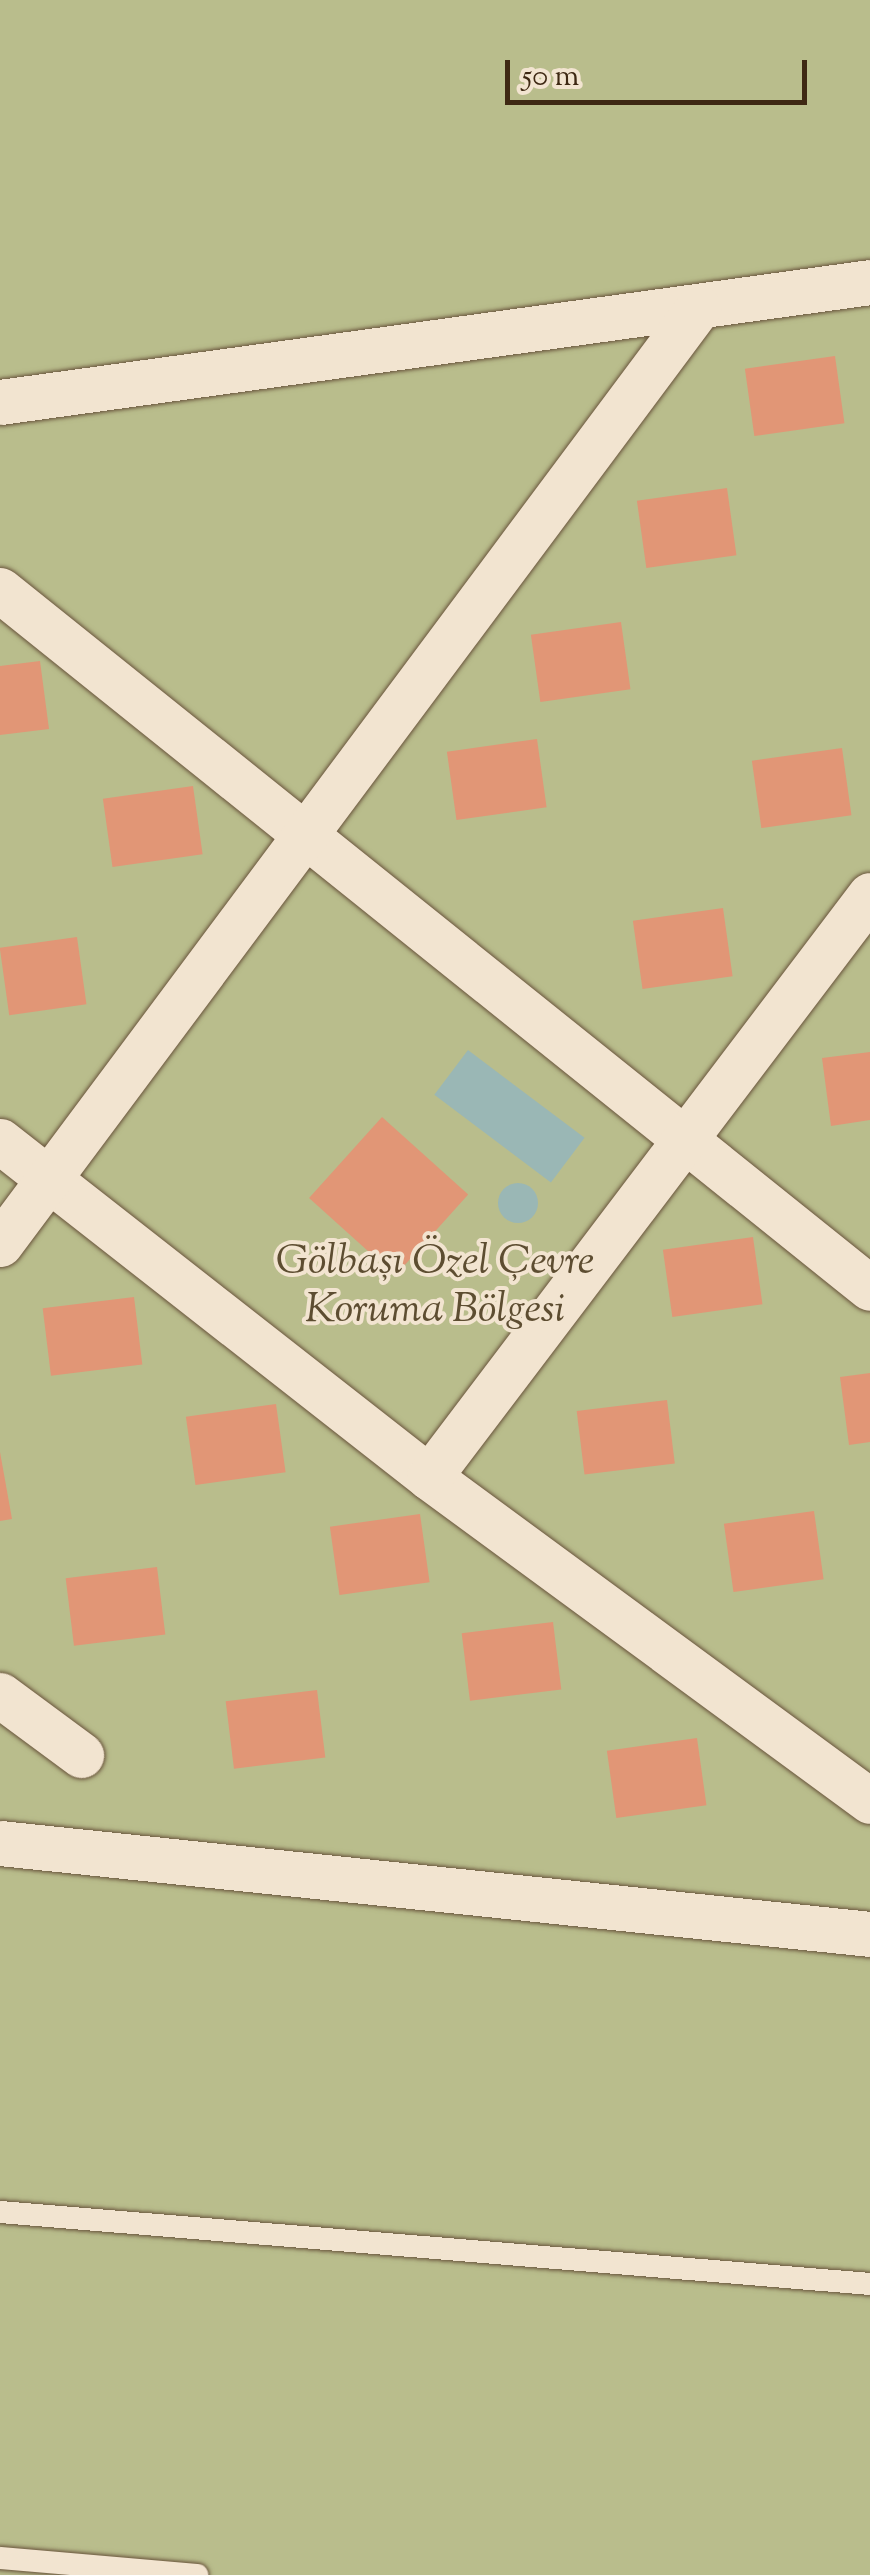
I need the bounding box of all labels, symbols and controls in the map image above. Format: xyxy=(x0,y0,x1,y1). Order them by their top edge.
scale bar xyxy=(510,40,812,102)
text: 50 m xyxy=(522,56,579,99)
park label: Gölbaşı Özel Çevre Koruma Bölgesi xyxy=(276,1238,594,1336)

